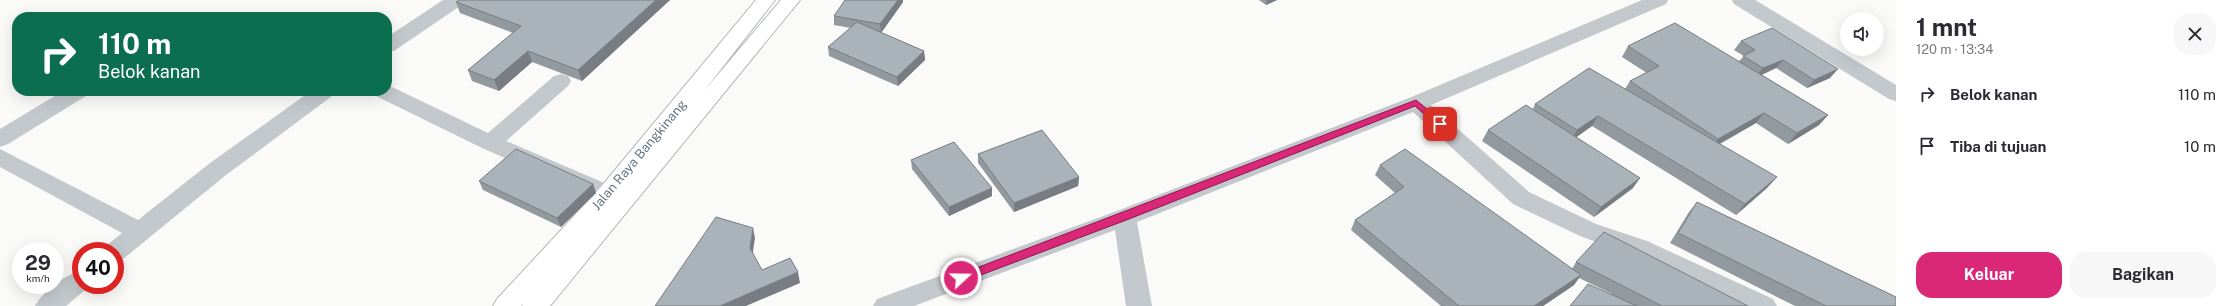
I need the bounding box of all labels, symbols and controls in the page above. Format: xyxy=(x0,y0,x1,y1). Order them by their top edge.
map controls xyxy=(1840,12,1884,56)
button: sound xyxy=(1840,12,1884,56)
text: 1 mnt xyxy=(1916,13,1977,41)
button: close xyxy=(2174,13,2216,55)
text: 110 m xyxy=(98,27,171,60)
icon: right xyxy=(32,28,84,80)
text: 120 m · 13:34 xyxy=(1916,42,1993,57)
text: Belok kanan xyxy=(98,61,201,82)
icon: right xyxy=(1916,83,1938,105)
text: Belok kanan xyxy=(1950,86,2037,103)
text: 110 m xyxy=(2178,86,2216,103)
street label: Jalan Raya Bangkinang xyxy=(589,97,689,213)
pin xyxy=(1423,107,1457,141)
icon: arrive xyxy=(1429,113,1451,135)
icon: arrive xyxy=(1916,135,1938,157)
text: Tiba di tujuan xyxy=(1950,138,2046,155)
text: 10 m xyxy=(2184,138,2216,155)
speed limit sign: 40 xyxy=(72,242,124,294)
text: 29 xyxy=(25,251,51,275)
button: Keluar xyxy=(1916,252,2062,298)
button: Bagikan xyxy=(2070,252,2216,298)
position arrow xyxy=(940,257,982,299)
text: km/h xyxy=(26,272,50,284)

